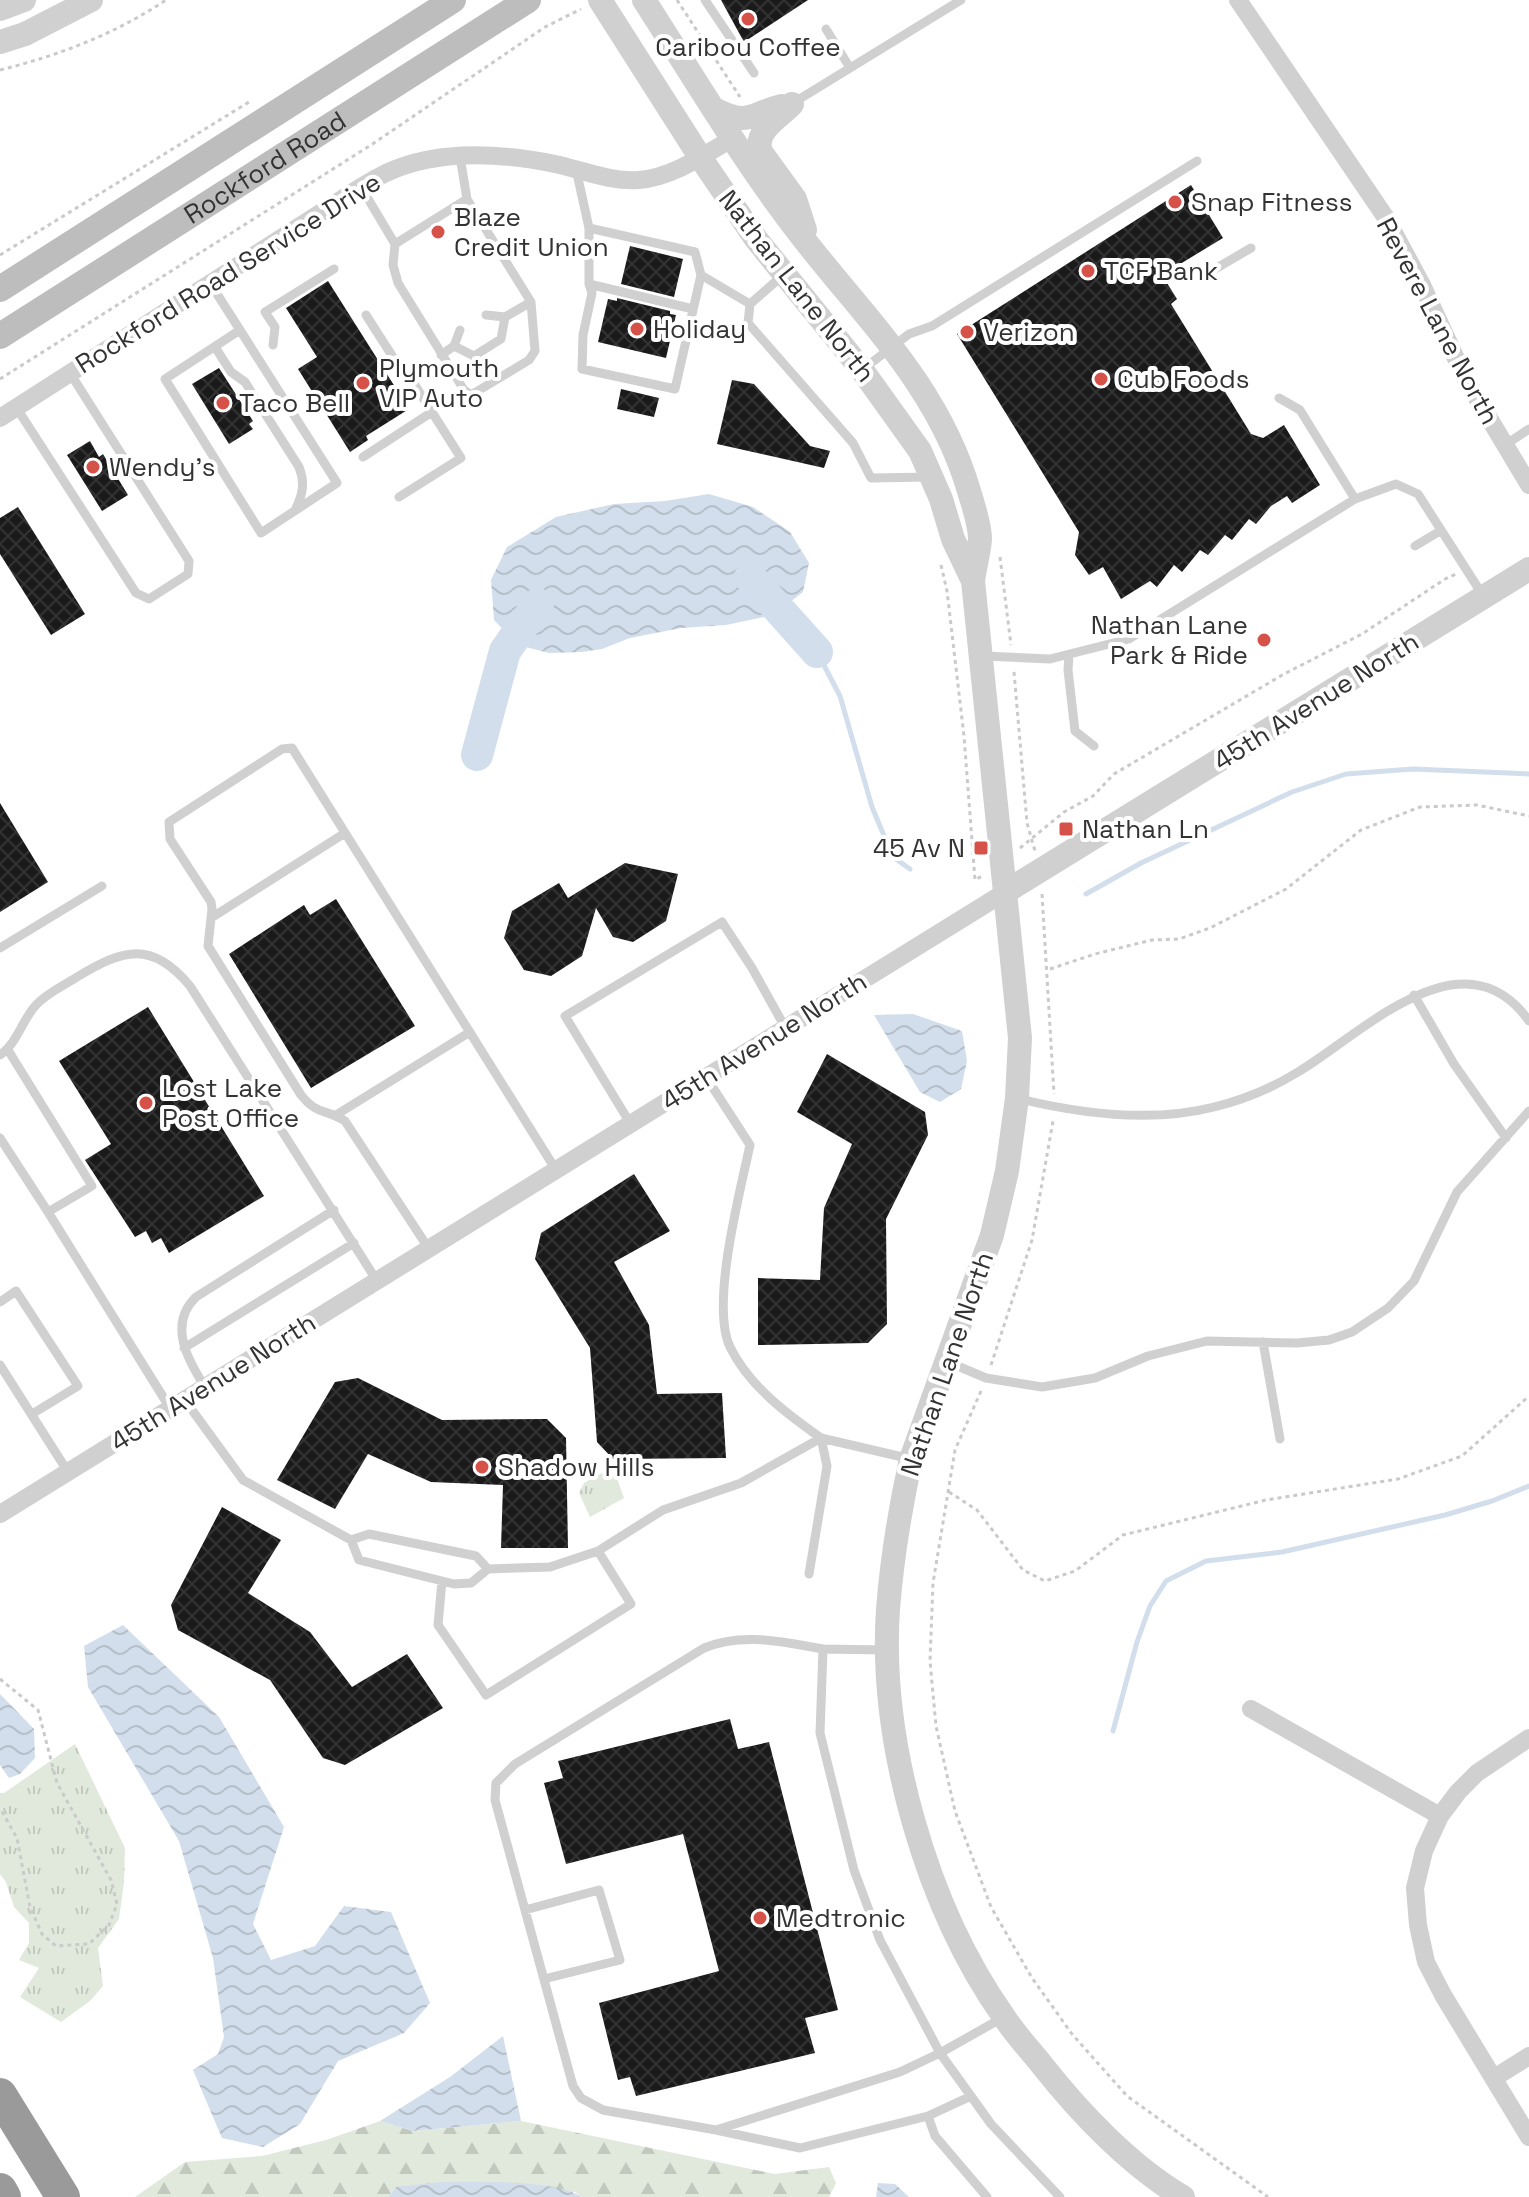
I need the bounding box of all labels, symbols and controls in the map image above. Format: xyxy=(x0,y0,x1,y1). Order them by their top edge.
marker: Caribou Coffee xyxy=(739,10,757,28)
place label: Caribou Coffee xyxy=(655,30,841,64)
street label: Rockford Road xyxy=(177,103,352,232)
street label: Rockford Road Service Drive xyxy=(69,165,387,381)
street label: Nathan Lane North xyxy=(711,183,883,389)
place label: Snap Fitness xyxy=(1191,185,1352,219)
marker: Snap Fitness xyxy=(1166,193,1184,211)
place label: Blaze Credit Union xyxy=(454,200,609,264)
street label: Revere Lane North xyxy=(1369,212,1507,430)
marker: Blaze Credit Union xyxy=(429,223,447,241)
place label: TCF Bank xyxy=(1104,254,1218,288)
marker: TCF Bank xyxy=(1079,262,1097,280)
place label: Holiday xyxy=(653,312,746,346)
place label: Verizon xyxy=(983,315,1075,349)
marker: Holiday xyxy=(628,320,646,338)
marker: Verizon xyxy=(958,323,976,341)
place label: Plymouth VIP Auto xyxy=(379,351,499,415)
place label: Cub Foods xyxy=(1117,362,1250,396)
marker: Cub Foods xyxy=(1092,370,1110,388)
marker: Plymouth VIP Auto xyxy=(354,374,372,392)
place label: Taco Bell xyxy=(239,386,350,420)
marker: Taco Bell xyxy=(214,394,232,412)
place label: Wendy's xyxy=(109,450,216,484)
marker: Wendy's xyxy=(84,458,102,476)
place label: Nathan Lane Park & Ride xyxy=(1091,608,1248,672)
street label: 45th Avenue North xyxy=(1207,624,1425,778)
marker: Nathan Lane Park & Ride xyxy=(1255,631,1273,649)
place label: Nathan Ln xyxy=(1082,812,1209,846)
marker: Nathan Ln xyxy=(1057,820,1075,838)
place label: 45 Av N xyxy=(873,831,965,865)
marker: 45 Av N xyxy=(972,839,990,857)
street label: 45th Avenue North xyxy=(655,964,873,1118)
place label: Lost Lake Post Office xyxy=(162,1071,299,1135)
marker: Lost Lake Post Office xyxy=(137,1094,155,1112)
street label: Nathan Lane North xyxy=(893,1247,1001,1481)
street label: 45th Avenue North xyxy=(104,1305,322,1459)
place label: Shadow Hills xyxy=(498,1450,654,1484)
marker: Shadow Hills xyxy=(473,1458,491,1476)
place label: Medtronic xyxy=(776,1901,906,1935)
marker: Medtronic xyxy=(751,1909,769,1927)

